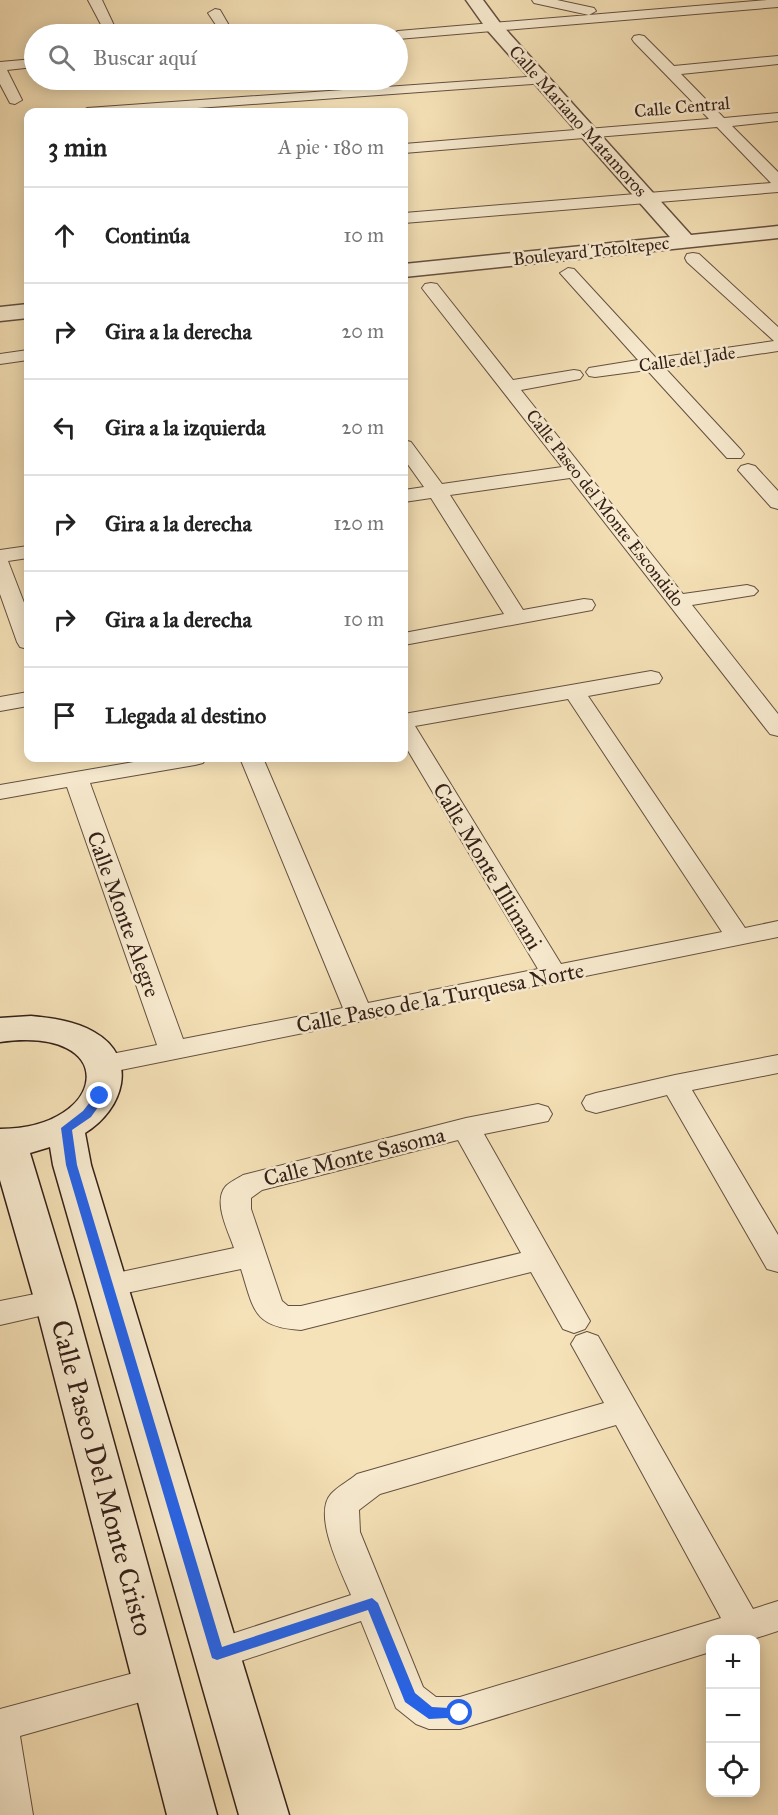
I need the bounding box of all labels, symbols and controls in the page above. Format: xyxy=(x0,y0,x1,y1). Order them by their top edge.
search box xyxy=(24,24,408,90)
icon: search xyxy=(45,41,78,74)
street label: Calle Mariano Matamoros xyxy=(504,41,652,201)
text: Buscar aquí xyxy=(93,44,196,71)
street label: Calle Central xyxy=(633,92,731,122)
text: 3 min xyxy=(48,131,107,163)
text: A pie · 180 m xyxy=(278,135,384,159)
icon: ahead xyxy=(48,219,81,252)
text: Continúa xyxy=(105,222,190,249)
text: 10 m xyxy=(343,223,384,247)
street label: Boulevard Totoltepec xyxy=(512,232,671,270)
icon: right xyxy=(48,315,81,348)
text: Gira a la derecha xyxy=(105,318,252,345)
text: 20 m xyxy=(341,319,384,343)
street label: Calle del Jade xyxy=(637,341,737,378)
street label: Calle Paseo del Monte Escondido xyxy=(521,405,689,611)
icon: left xyxy=(48,411,81,444)
text: Gira a la izquierda xyxy=(105,414,266,441)
text: 20 m xyxy=(341,415,384,439)
icon: right xyxy=(48,507,81,540)
text: Gira a la derecha xyxy=(105,510,252,537)
text: 120 m xyxy=(333,511,384,535)
icon: right xyxy=(48,603,81,636)
text: Gira a la derecha xyxy=(105,606,252,633)
text: 10 m xyxy=(343,607,384,631)
icon: arrive xyxy=(48,699,81,732)
text: Llegada al destino xyxy=(105,702,266,729)
street label: Calle Monte Illimani xyxy=(427,778,548,955)
street label: Calle Monte Alegre xyxy=(81,828,166,1001)
street label: Calle Paseo de la Turquesa Norte xyxy=(294,956,586,1039)
route end xyxy=(86,1082,112,1108)
street label: Calle Monte Sasoma xyxy=(261,1121,448,1192)
street label: Calle Paseo Del Monte Cristo xyxy=(44,1316,161,1639)
map controls xyxy=(706,1635,760,1797)
button: + xyxy=(706,1635,760,1689)
button: − xyxy=(706,1689,760,1743)
route start xyxy=(446,1699,472,1725)
button: locate xyxy=(706,1743,760,1797)

